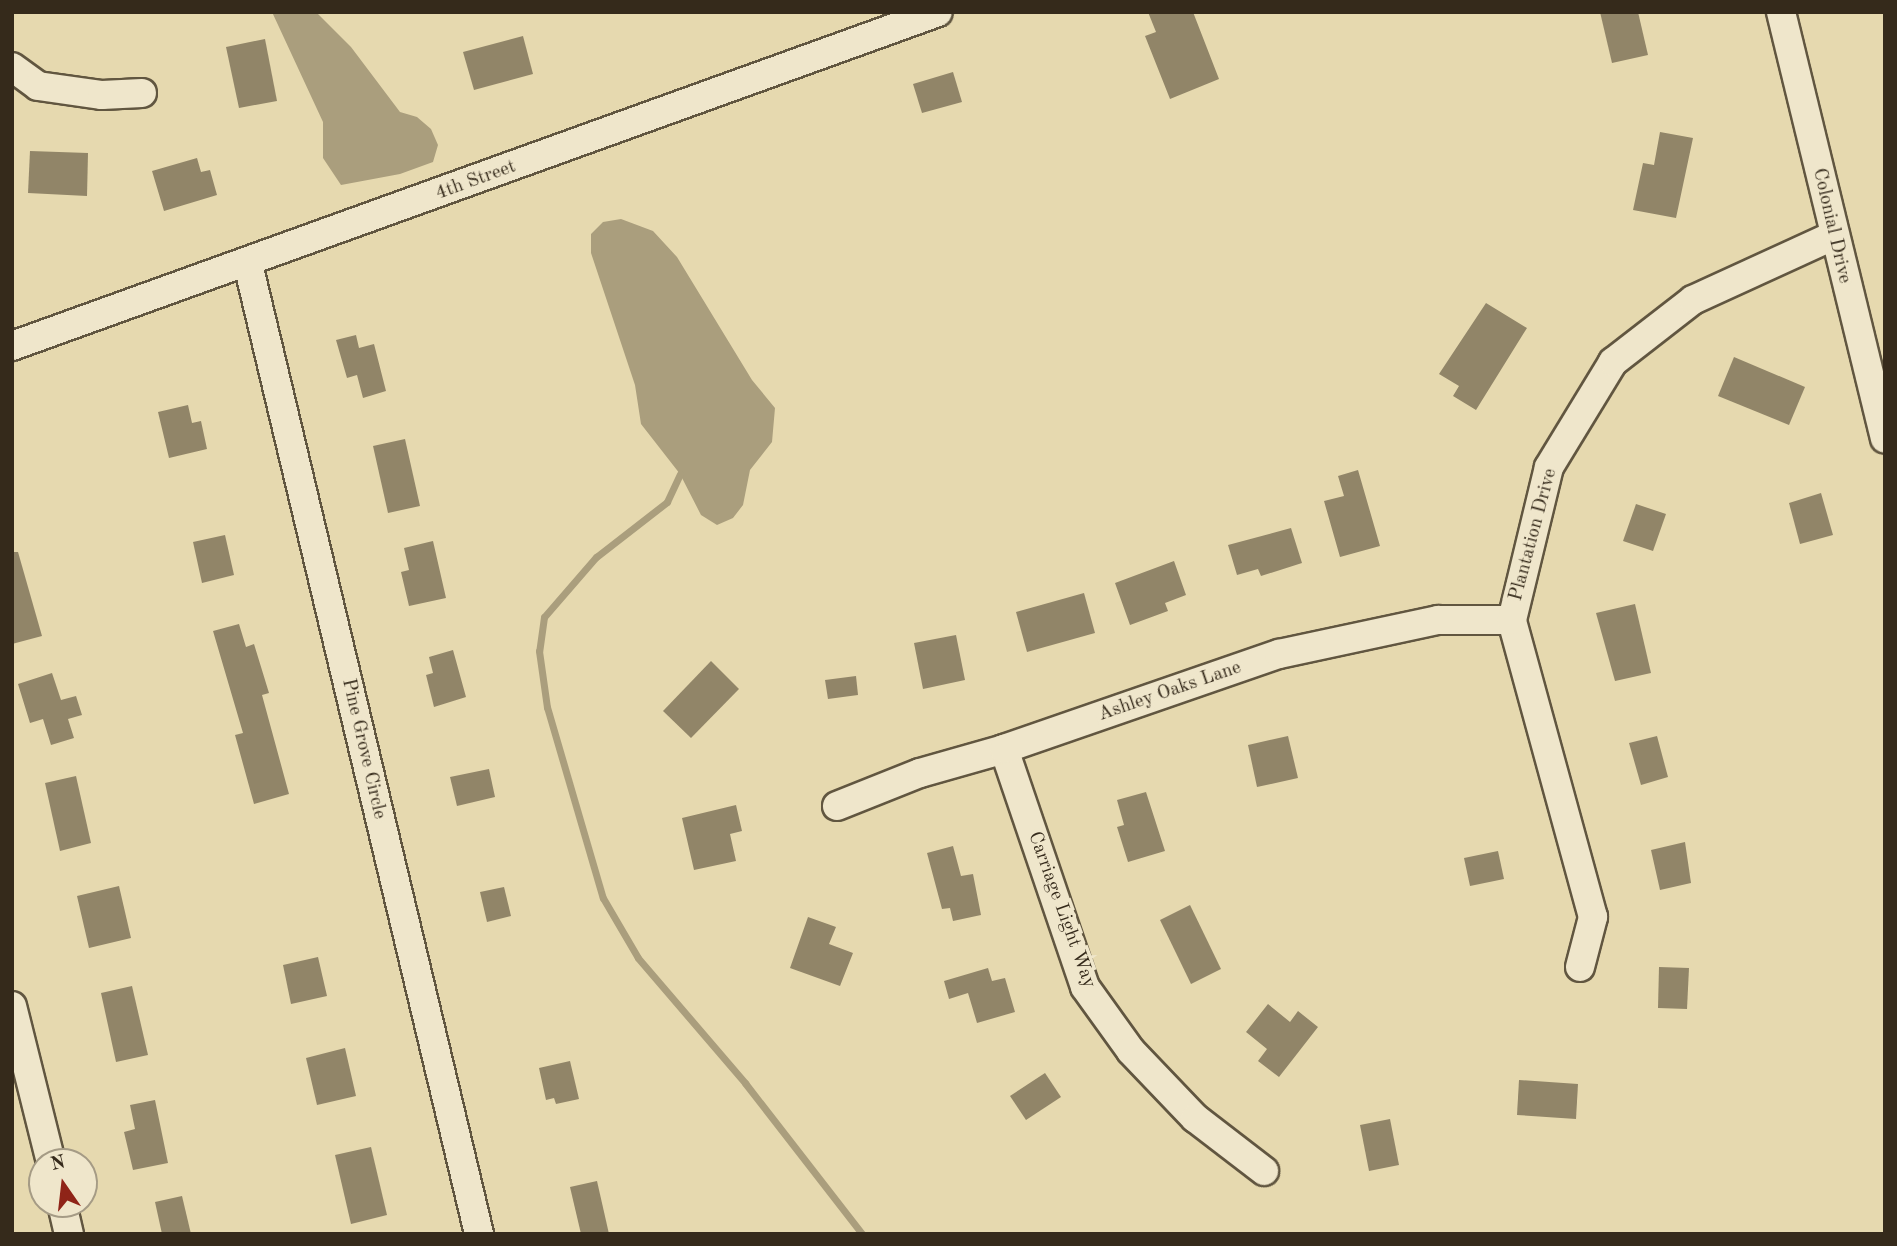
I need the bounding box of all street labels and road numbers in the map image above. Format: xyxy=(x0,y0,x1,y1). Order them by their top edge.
street label: 4th Street xyxy=(433,156,519,206)
street label: Colonial Drive xyxy=(1807,166,1855,286)
street label: Plantation Drive xyxy=(1505,466,1563,604)
street label: Ashley Oaks Lane xyxy=(1096,657,1244,727)
street label: Pine Grove Circle xyxy=(336,677,390,821)
street label: Carriage Light Way xyxy=(1022,829,1100,991)

